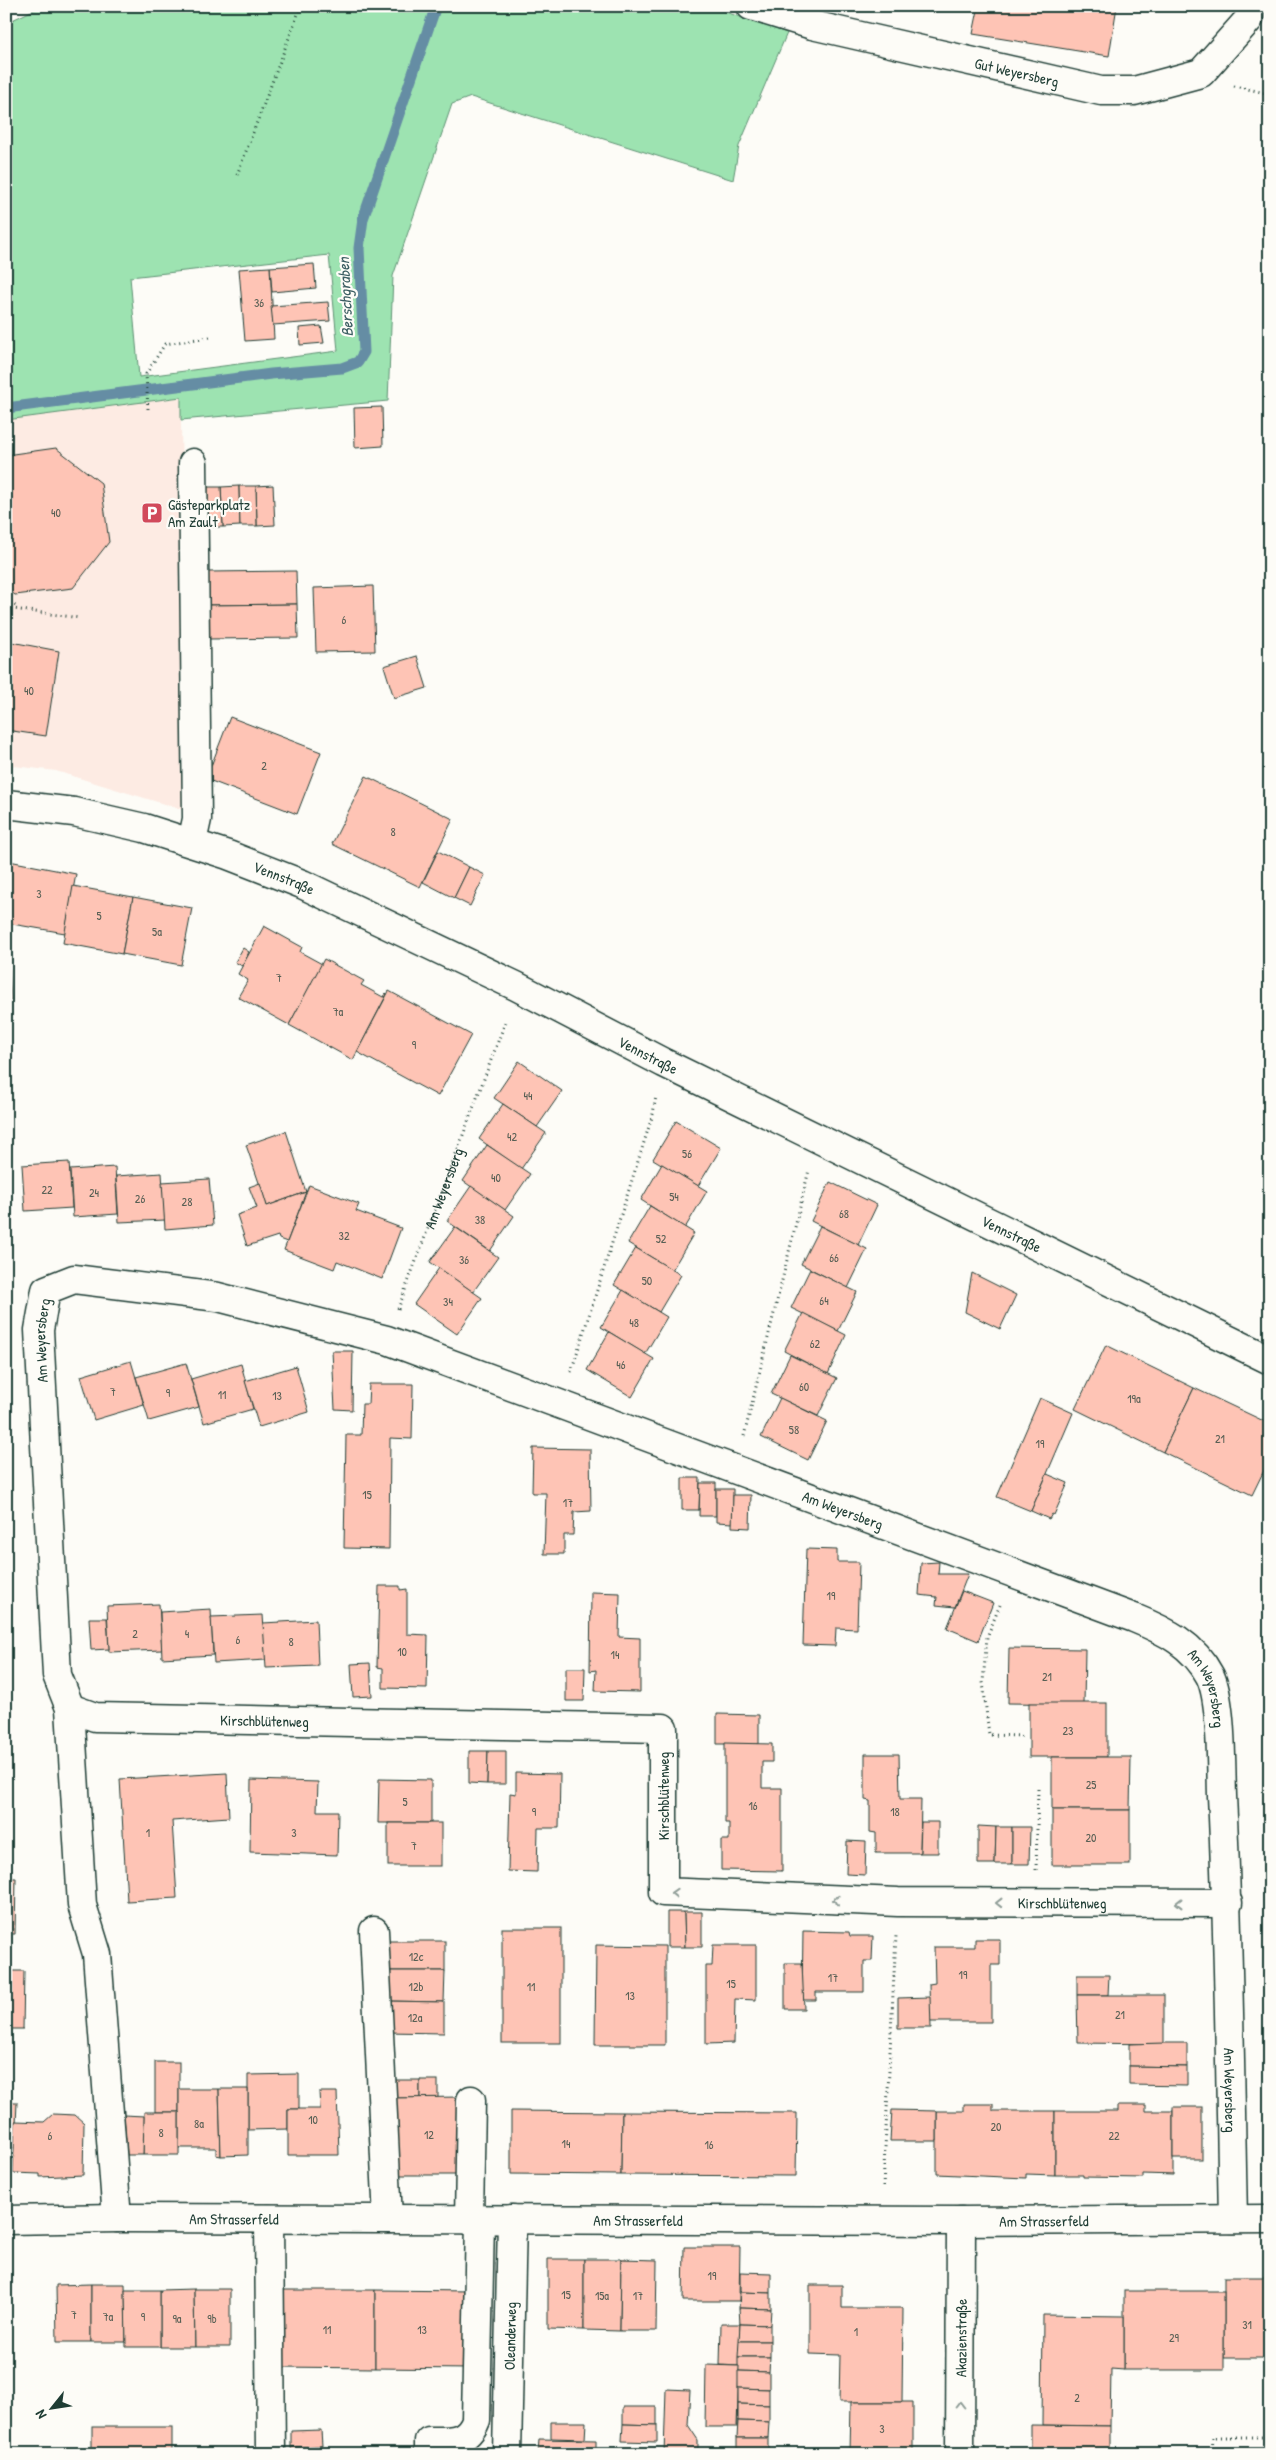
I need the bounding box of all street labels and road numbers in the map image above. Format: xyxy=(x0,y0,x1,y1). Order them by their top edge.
street label: Gut Weyersberg xyxy=(973,52,1061,92)
street label: Vennstraße xyxy=(250,856,319,899)
street label: Vennstraße xyxy=(615,1031,682,1079)
street label: Am Weyersberg xyxy=(418,1144,468,1232)
street label: Vennstraße xyxy=(978,1210,1045,1257)
street label: Am Weyersberg xyxy=(28,1296,55,1383)
street label: Am Weyersberg xyxy=(800,1485,887,1534)
street label: Am Weyersberg xyxy=(1183,1643,1230,1729)
street label: Kirschblütenweg xyxy=(220,1709,309,1732)
street label: Kirschblütenweg xyxy=(653,1751,674,1840)
street label: Kirschblütenweg xyxy=(1018,1892,1107,1913)
street label: Am Weyersberg xyxy=(1219,2048,1242,2133)
street label: Am Strasserfeld xyxy=(189,2208,279,2229)
street label: Am Strasserfeld xyxy=(593,2209,683,2231)
street label: Am Strasserfeld xyxy=(999,2210,1089,2231)
street label: Akazienstraße xyxy=(950,2299,971,2377)
street label: Oleanderweg xyxy=(498,2301,521,2370)

